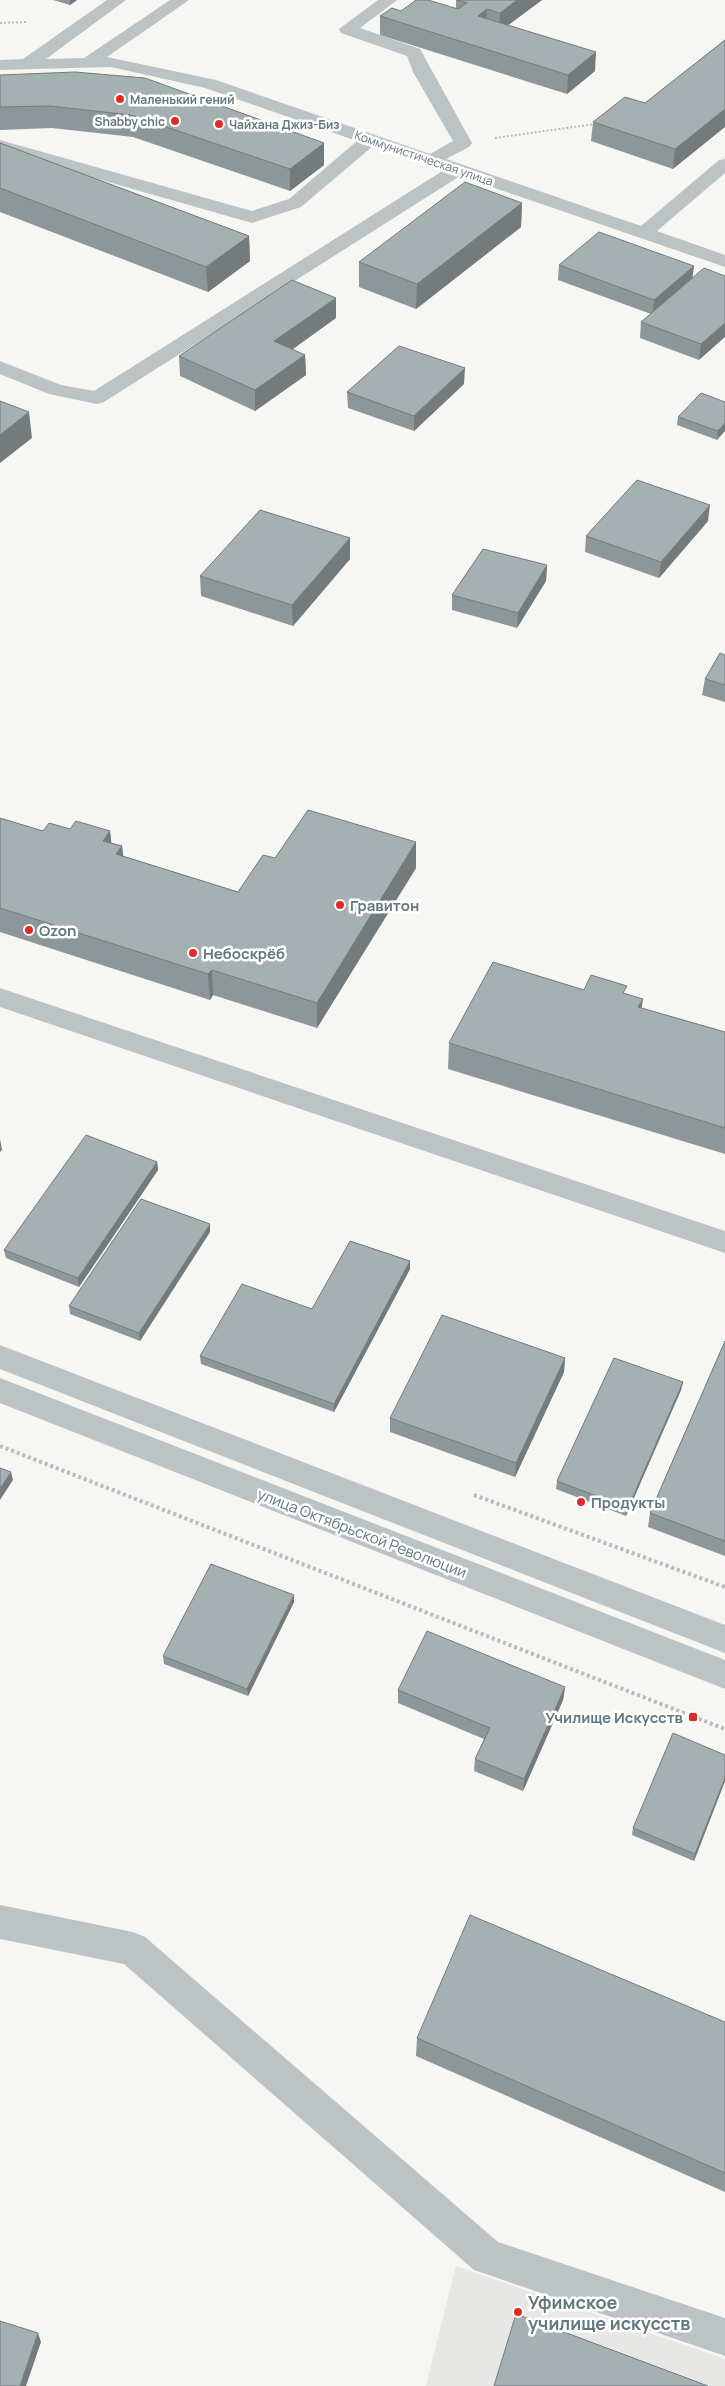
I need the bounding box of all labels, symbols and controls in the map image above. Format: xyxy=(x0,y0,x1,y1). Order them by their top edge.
place label: Маленький гений xyxy=(130,91,234,108)
marker: Маленький гений xyxy=(114,93,126,105)
place label: Shabby chic xyxy=(95,113,165,130)
marker: Shabby chic xyxy=(169,115,181,127)
place label: Чайхана Джиз-Биз xyxy=(229,116,339,133)
marker: Чайхана Джиз-Биз xyxy=(213,118,225,130)
street label: Коммунистическая улица xyxy=(352,126,496,190)
place label: Гравитон xyxy=(350,895,419,916)
marker: Гравитон xyxy=(334,899,346,911)
place label: Ozon xyxy=(39,920,76,941)
marker: Ozon xyxy=(23,924,35,936)
place label: Небоскрёб xyxy=(203,943,285,964)
marker: Небоскрёб xyxy=(187,947,199,959)
street label: улица Октябрьской Революции xyxy=(254,1483,470,1583)
place label: Продукты xyxy=(591,1492,665,1513)
marker: Продукты xyxy=(575,1496,587,1508)
place label: Училище Искусств xyxy=(545,1707,683,1728)
marker: Училище Искусств xyxy=(687,1711,699,1723)
place label: Уфимское училище искусств xyxy=(528,2290,690,2335)
marker: Уфимское училище искусств xyxy=(512,2306,524,2318)

